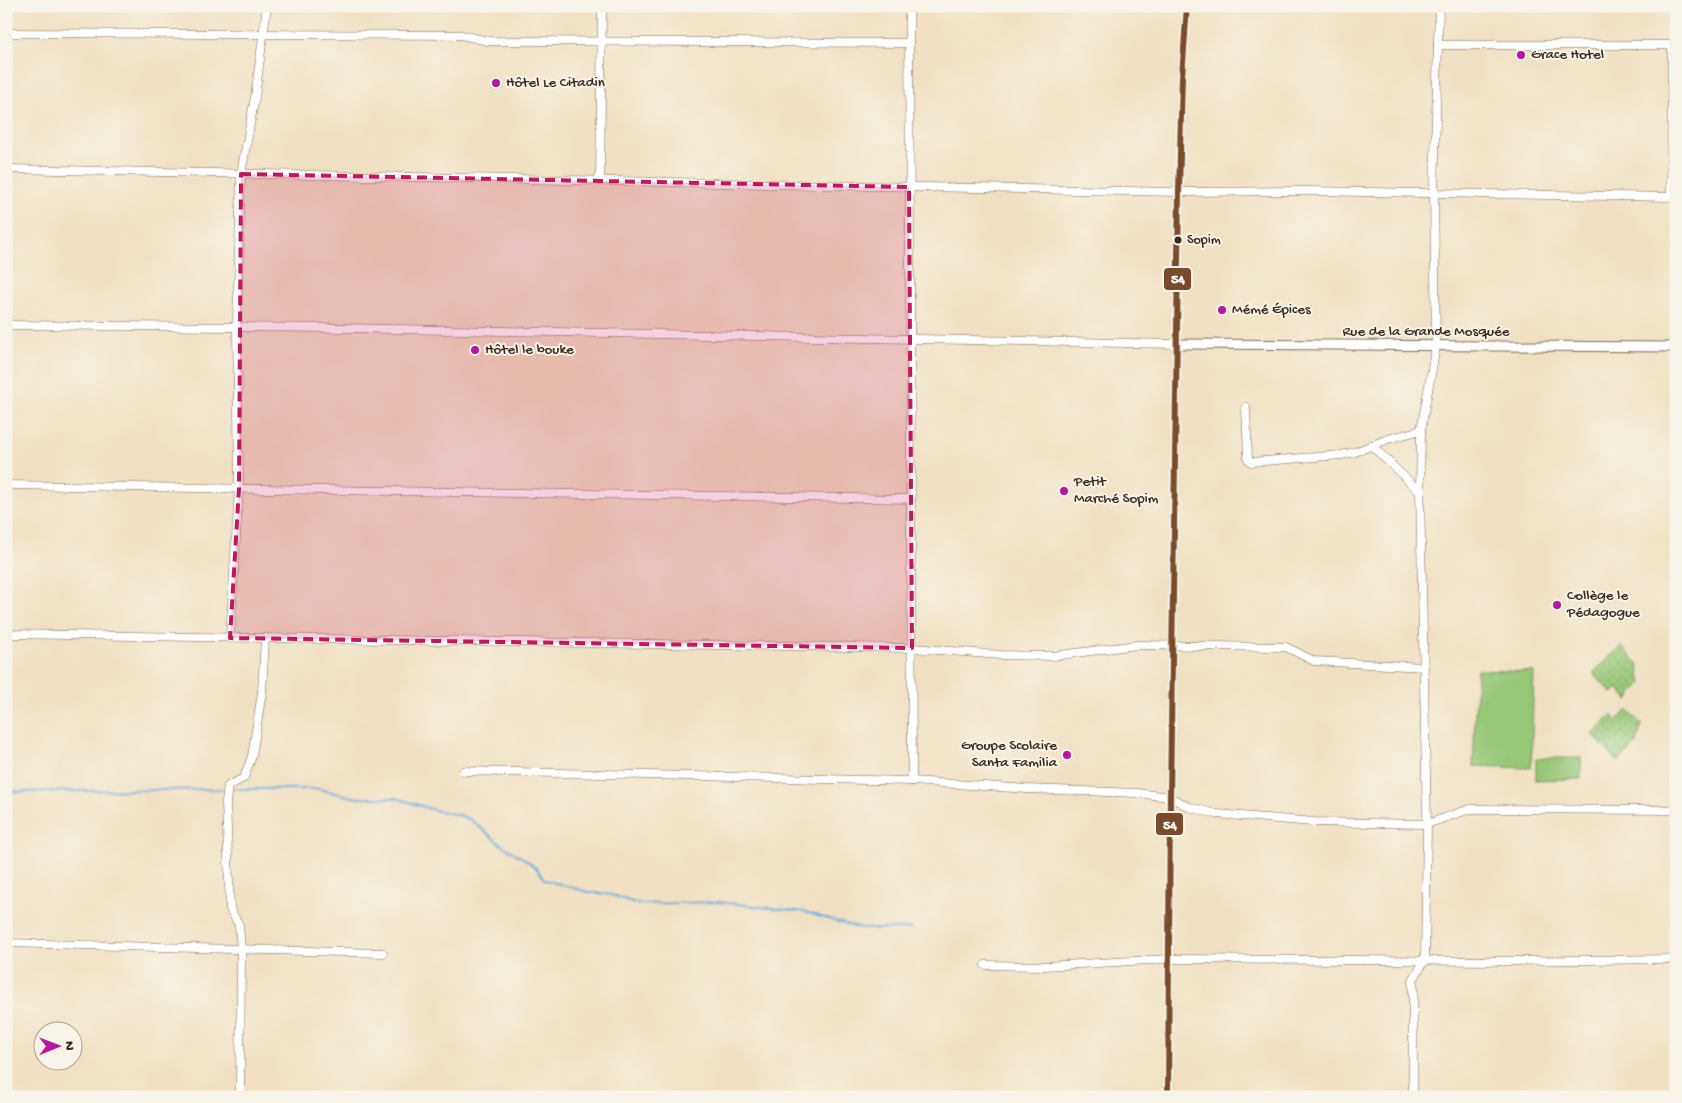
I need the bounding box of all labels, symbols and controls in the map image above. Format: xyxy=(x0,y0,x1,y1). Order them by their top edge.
place label: Grace Hotel xyxy=(1531,46,1604,64)
marker: Grace Hotel xyxy=(1515,49,1527,61)
place label: Hôtel Le Citadin xyxy=(506,74,605,92)
marker: Hôtel Le Citadin xyxy=(490,77,502,89)
place label: Sopim xyxy=(1187,232,1221,249)
marker: Sopim xyxy=(1173,235,1183,245)
line badge: 54 xyxy=(1163,267,1192,291)
text: 54 xyxy=(1171,272,1185,289)
place label: Mémé Épices xyxy=(1232,301,1311,319)
marker: Mémé Épices xyxy=(1216,304,1228,316)
street label: Rue de la Grande Mosquée xyxy=(1343,323,1510,341)
place label: Hôtel le bouke xyxy=(485,341,574,359)
marker: Hôtel le bouke xyxy=(469,344,481,356)
place label: Petit Marché Sopim xyxy=(1073,473,1159,508)
marker: Petit Marché Sopim xyxy=(1058,485,1070,497)
place label: Collège le Pédagogue xyxy=(1566,587,1640,622)
marker: Collège le Pédagogue xyxy=(1551,599,1563,611)
place label: Groupe Scolaire Santa Familia xyxy=(961,737,1058,772)
marker: Groupe Scolaire Santa Familia xyxy=(1061,749,1073,761)
line badge: 54 xyxy=(1155,812,1184,836)
text: 54 xyxy=(1163,818,1177,835)
north arrow xyxy=(32,1020,82,1070)
text: N xyxy=(60,1041,77,1051)

